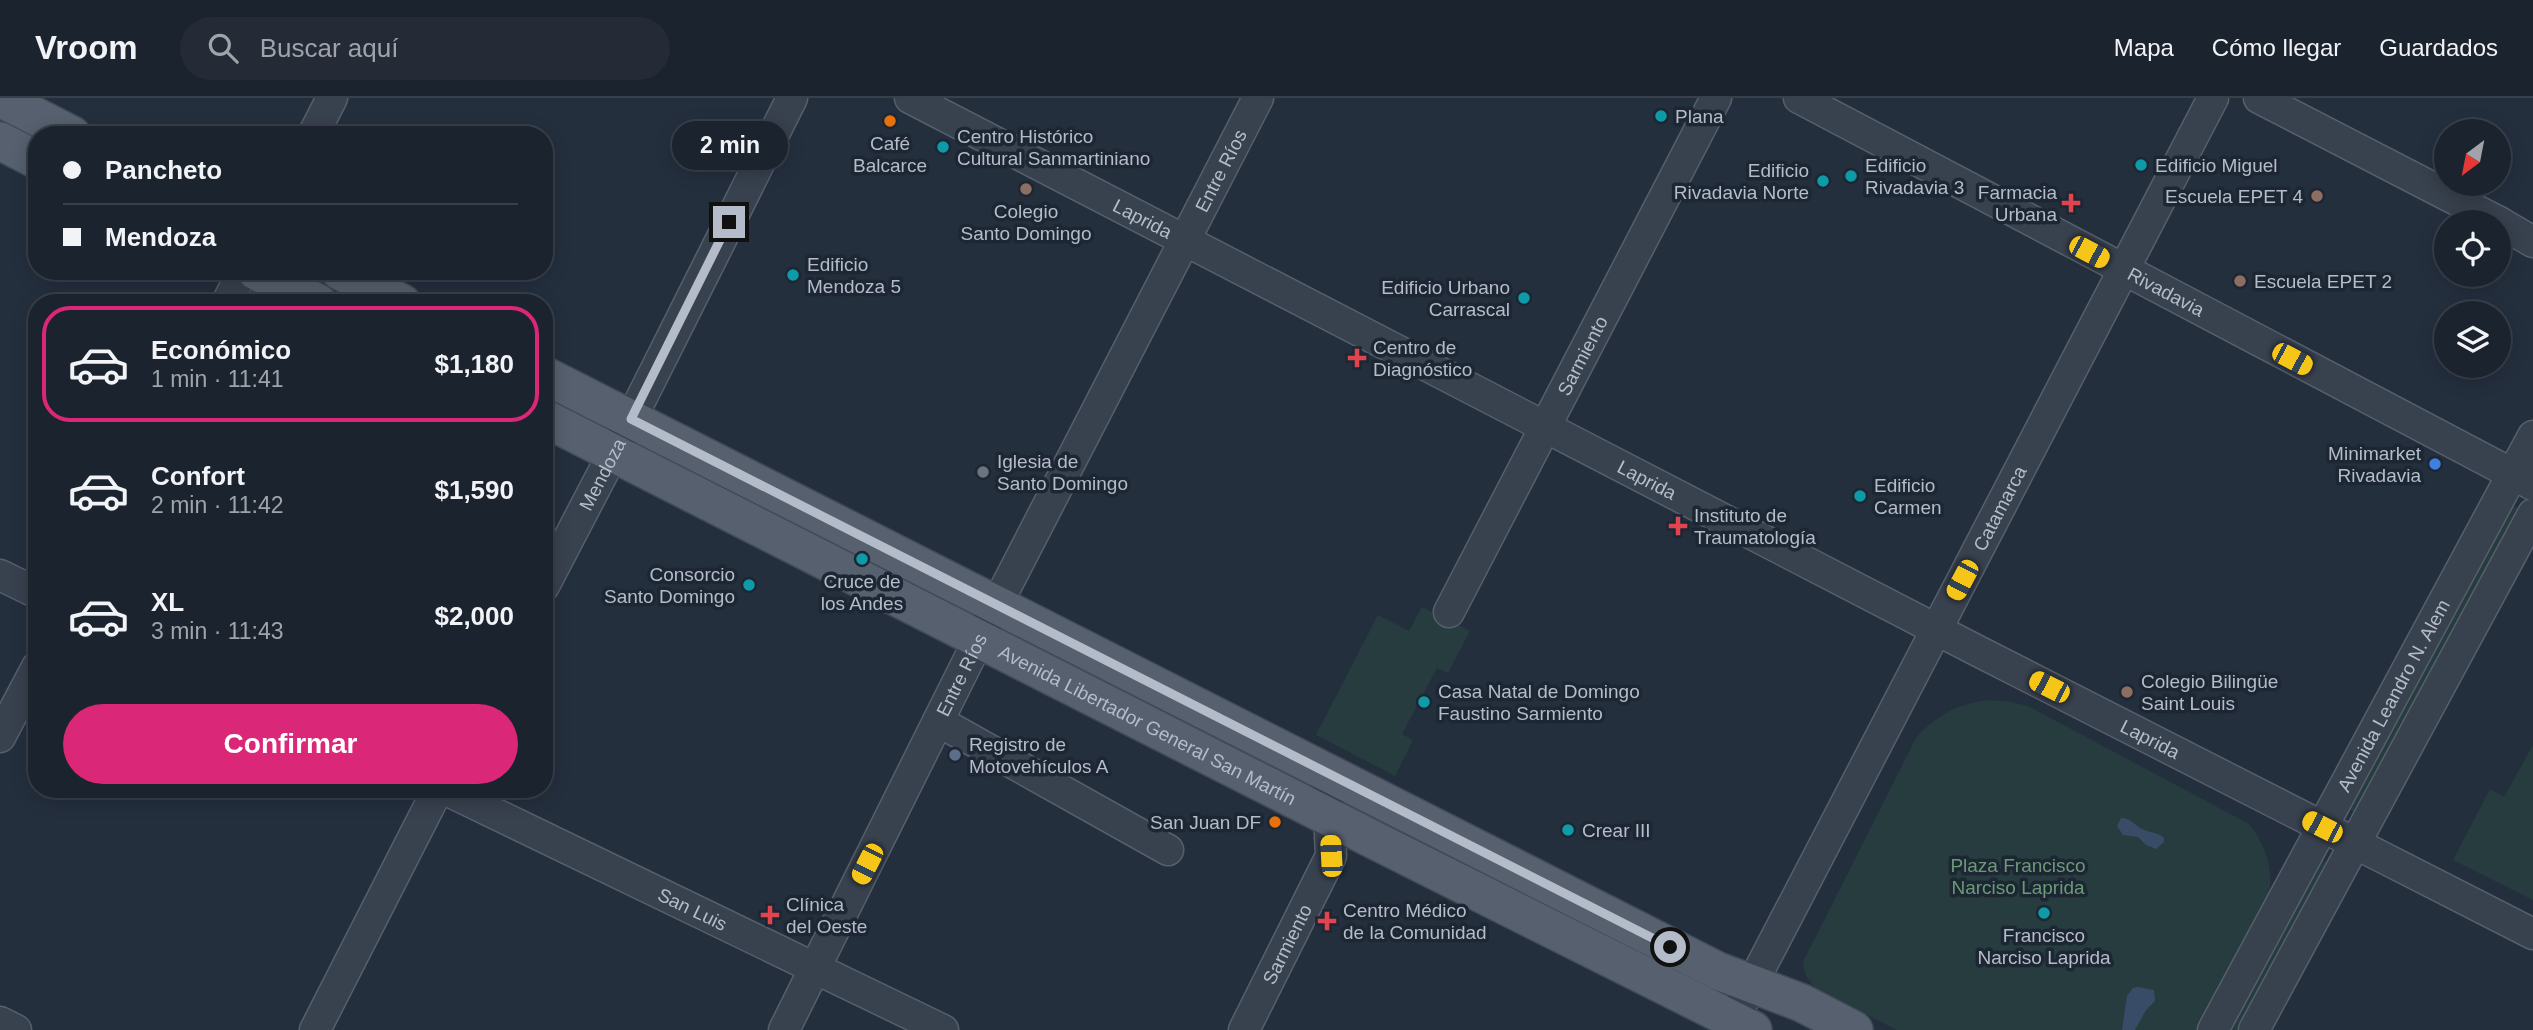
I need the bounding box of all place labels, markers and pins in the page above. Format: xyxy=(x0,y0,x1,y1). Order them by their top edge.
place label: Plana xyxy=(1675,106,1724,127)
marker: Plana xyxy=(1653,108,1669,124)
marker: Café Balcarce xyxy=(882,113,898,129)
place label: Centro Histórico Cultural Sanmartiniano xyxy=(957,126,1150,169)
place label: Café Balcarce xyxy=(853,133,927,176)
marker: Centro Histórico Cultural Sanmartiniano xyxy=(935,139,951,155)
place label: Edificio Rivadavia 3 xyxy=(1865,155,1964,198)
place label: Edificio Miguel xyxy=(2155,155,2278,176)
marker: Edificio Miguel xyxy=(2133,157,2149,173)
place label: Edificio Rivadavia Norte xyxy=(1674,160,1809,203)
marker: Edificio Rivadavia 3 xyxy=(1843,168,1859,184)
marker: Edificio Rivadavia Norte xyxy=(1815,173,1831,189)
marker: Colegio Santo Domingo xyxy=(1018,181,1034,197)
place label: Farmacia Urbana xyxy=(1978,182,2057,225)
place label: Escuela EPET 4 xyxy=(2165,186,2303,207)
marker: Escuela EPET 4 xyxy=(2309,188,2325,204)
marker: Farmacia Urbana xyxy=(2063,195,2079,211)
place label: Colegio Santo Domingo xyxy=(961,201,1091,244)
place label: Edificio Mendoza 5 xyxy=(807,254,901,297)
marker: Edificio Mendoza 5 xyxy=(785,267,801,283)
place label: Escuela EPET 2 xyxy=(2254,271,2392,292)
marker: Escuela EPET 2 xyxy=(2232,273,2248,289)
place label: Edificio Urbano Carrascal xyxy=(1381,277,1510,320)
marker: Edificio Urbano Carrascal xyxy=(1516,290,1532,306)
place label: Centro de Diagnóstico xyxy=(1373,337,1472,380)
marker: Centro de Diagnóstico xyxy=(1347,348,1367,368)
place label: Minimarket Rivadavia xyxy=(2328,443,2422,486)
place label: Iglesia de Santo Domingo xyxy=(997,451,1128,494)
marker: Minimarket Rivadavia xyxy=(2427,456,2443,472)
marker: Iglesia de Santo Domingo xyxy=(975,464,991,480)
place label: Edificio Carmen xyxy=(1874,475,1942,518)
marker: Edificio Carmen xyxy=(1852,488,1868,504)
place label: Instituto de Traumatología xyxy=(1694,505,1816,548)
marker: Instituto de Traumatología xyxy=(1668,516,1688,536)
marker: Cruce de los Andes xyxy=(854,551,870,567)
place label: Consorcio Santo Domingo xyxy=(604,564,735,607)
place label: Cruce de los Andes xyxy=(821,571,903,614)
marker: Consorcio Santo Domingo xyxy=(741,577,757,593)
place label: Colegio Bilingüe Saint Louis xyxy=(2141,671,2278,714)
place label: Casa Natal de Domingo Faustino Sarmiento xyxy=(1438,681,1640,724)
marker: Colegio Bilingüe Saint Louis xyxy=(2119,684,2135,700)
marker: Casa Natal de Domingo Faustino Sarmiento xyxy=(1416,694,1432,710)
place label: Registro de Motovehículos A xyxy=(969,734,1109,777)
marker: Registro de Motovehículos A xyxy=(947,747,963,763)
place label: San Juan DF xyxy=(1150,812,1261,833)
marker: San Juan DF xyxy=(1267,814,1283,830)
place label: Crear III xyxy=(1582,820,1651,841)
marker: Crear III xyxy=(1560,822,1576,838)
place label: Clínica del Oeste xyxy=(786,894,867,937)
place label: Centro Médico de la Comunidad xyxy=(1343,900,1487,943)
marker: Clínica del Oeste xyxy=(760,905,780,925)
marker: Francisco Narciso Laprida xyxy=(2036,905,2052,921)
marker: Centro Médico de la Comunidad xyxy=(1317,911,1337,931)
place label: Francisco Narciso Laprida xyxy=(1977,925,2111,968)

